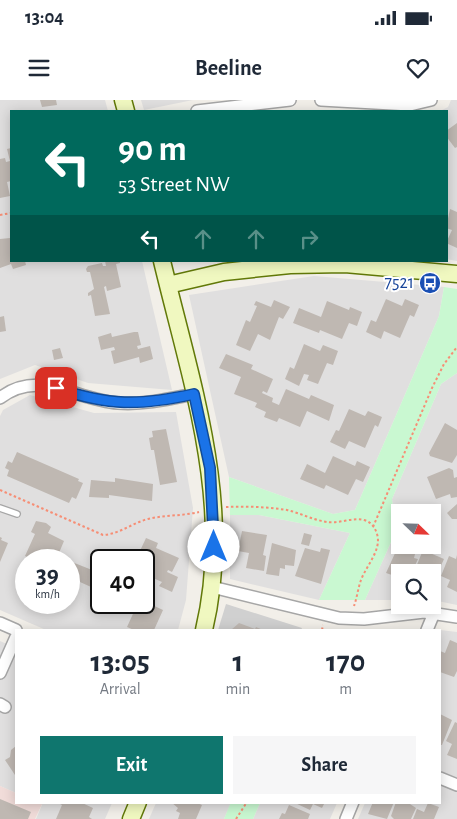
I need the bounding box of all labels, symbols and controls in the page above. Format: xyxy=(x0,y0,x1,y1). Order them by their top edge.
text: 13:04 xyxy=(25,8,64,27)
icon: menu xyxy=(25,54,53,82)
icon: heart xyxy=(404,54,432,82)
text: Beeline xyxy=(195,57,262,79)
icon: left xyxy=(35,130,100,195)
text: 90 m xyxy=(118,132,187,167)
text: 53 Street NW xyxy=(118,173,230,195)
icon: left xyxy=(136,225,164,253)
icon: ahead xyxy=(189,225,217,253)
icon: ahead xyxy=(242,225,270,253)
icon: right xyxy=(295,225,323,253)
bus stop icon: 7521 xyxy=(418,271,442,295)
place label: 7521 xyxy=(385,274,414,292)
pin xyxy=(35,367,77,409)
icon: arrive xyxy=(42,374,70,402)
north arrow xyxy=(391,504,441,554)
map controls xyxy=(391,504,441,614)
position arrow xyxy=(187,520,239,572)
speed limit sign: 40 xyxy=(90,549,155,614)
text: 39 xyxy=(36,563,59,588)
button: search xyxy=(391,564,441,614)
text: km/h xyxy=(35,588,60,600)
text: 13:05 xyxy=(91,647,150,677)
text: 1 xyxy=(232,647,243,677)
text: 170 xyxy=(326,647,365,677)
text: Arrival xyxy=(100,681,141,697)
text: min xyxy=(225,681,250,697)
text: m xyxy=(339,681,352,697)
button: Exit xyxy=(40,736,223,794)
button: Share xyxy=(233,736,416,794)

